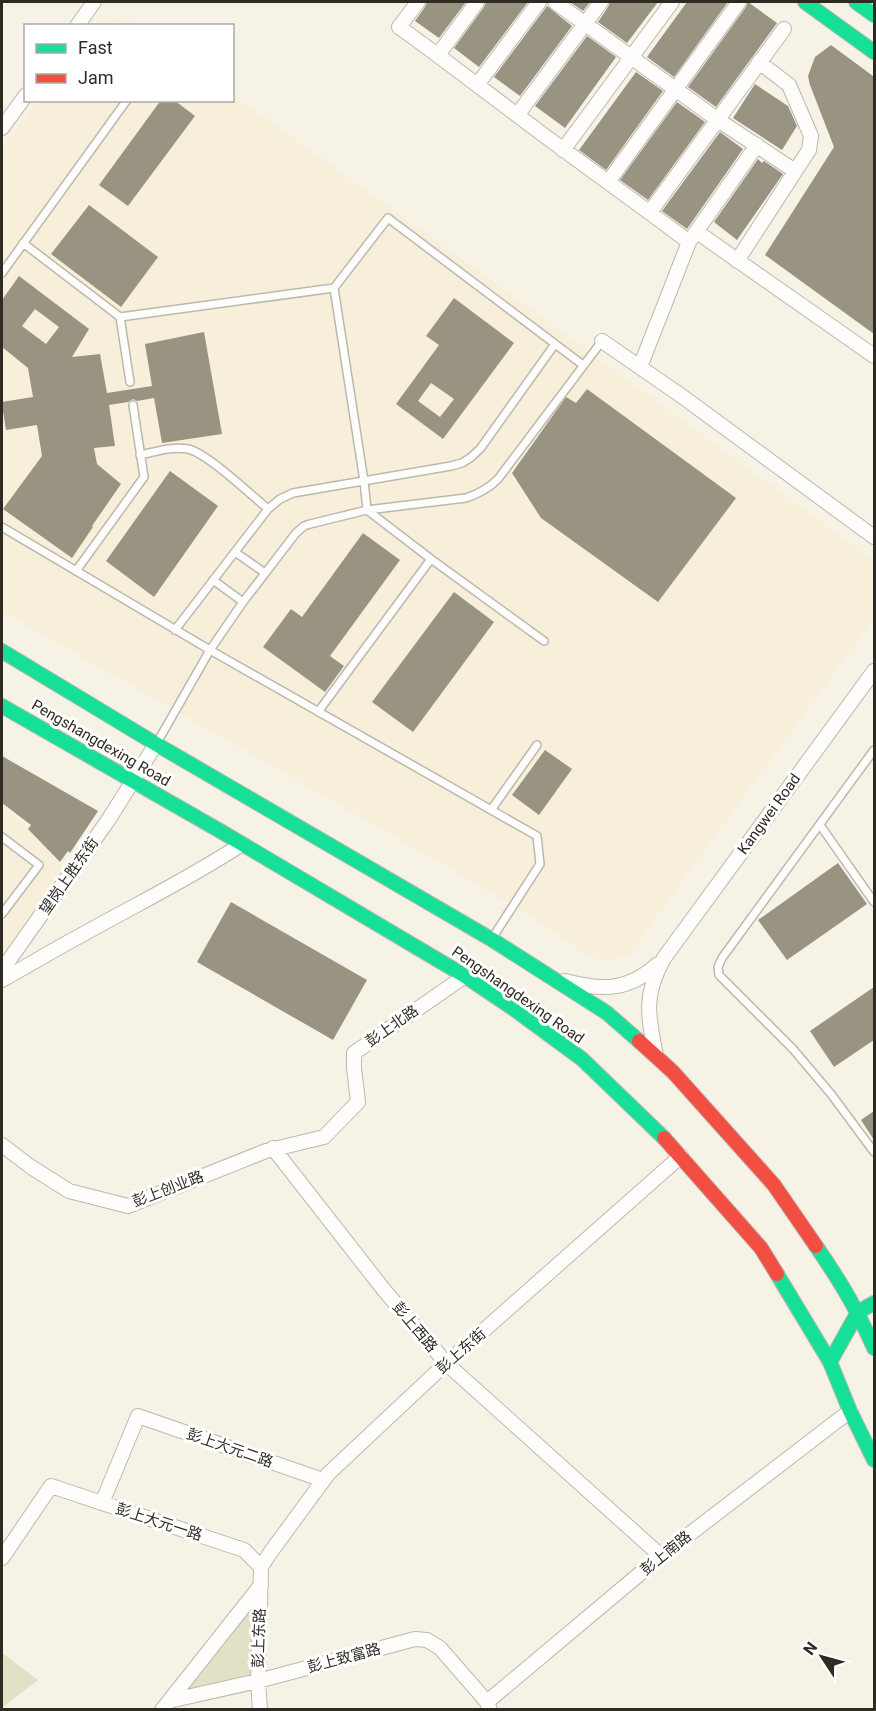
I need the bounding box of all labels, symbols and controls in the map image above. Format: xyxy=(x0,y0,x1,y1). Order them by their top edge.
legend xyxy=(24,24,234,102)
text: Fast xyxy=(78,37,113,58)
text: Jam xyxy=(78,67,114,88)
street label: Pengshangdexing Road xyxy=(28,696,174,790)
street label: Kangwei Road xyxy=(734,770,804,858)
street label: 望岗上胜东街 xyxy=(36,834,102,918)
street label: Pengshangdexing Road xyxy=(448,943,588,1047)
street label: 彭上北路 xyxy=(362,1001,422,1051)
street label: 彭上创业路 xyxy=(130,1167,206,1211)
street label: 彭上西路 xyxy=(389,1298,441,1356)
street label: 彭上东街 xyxy=(432,1325,490,1377)
street label: 彭上大元二路 xyxy=(185,1425,275,1471)
street label: 彭上大元一路 xyxy=(113,1500,205,1544)
street label: 彭上南路 xyxy=(637,1527,695,1579)
street label: 彭上东路 xyxy=(249,1608,269,1668)
north arrow xyxy=(792,1627,852,1687)
text: N xyxy=(799,1638,821,1659)
street label: 彭上致富路 xyxy=(305,1640,383,1676)

